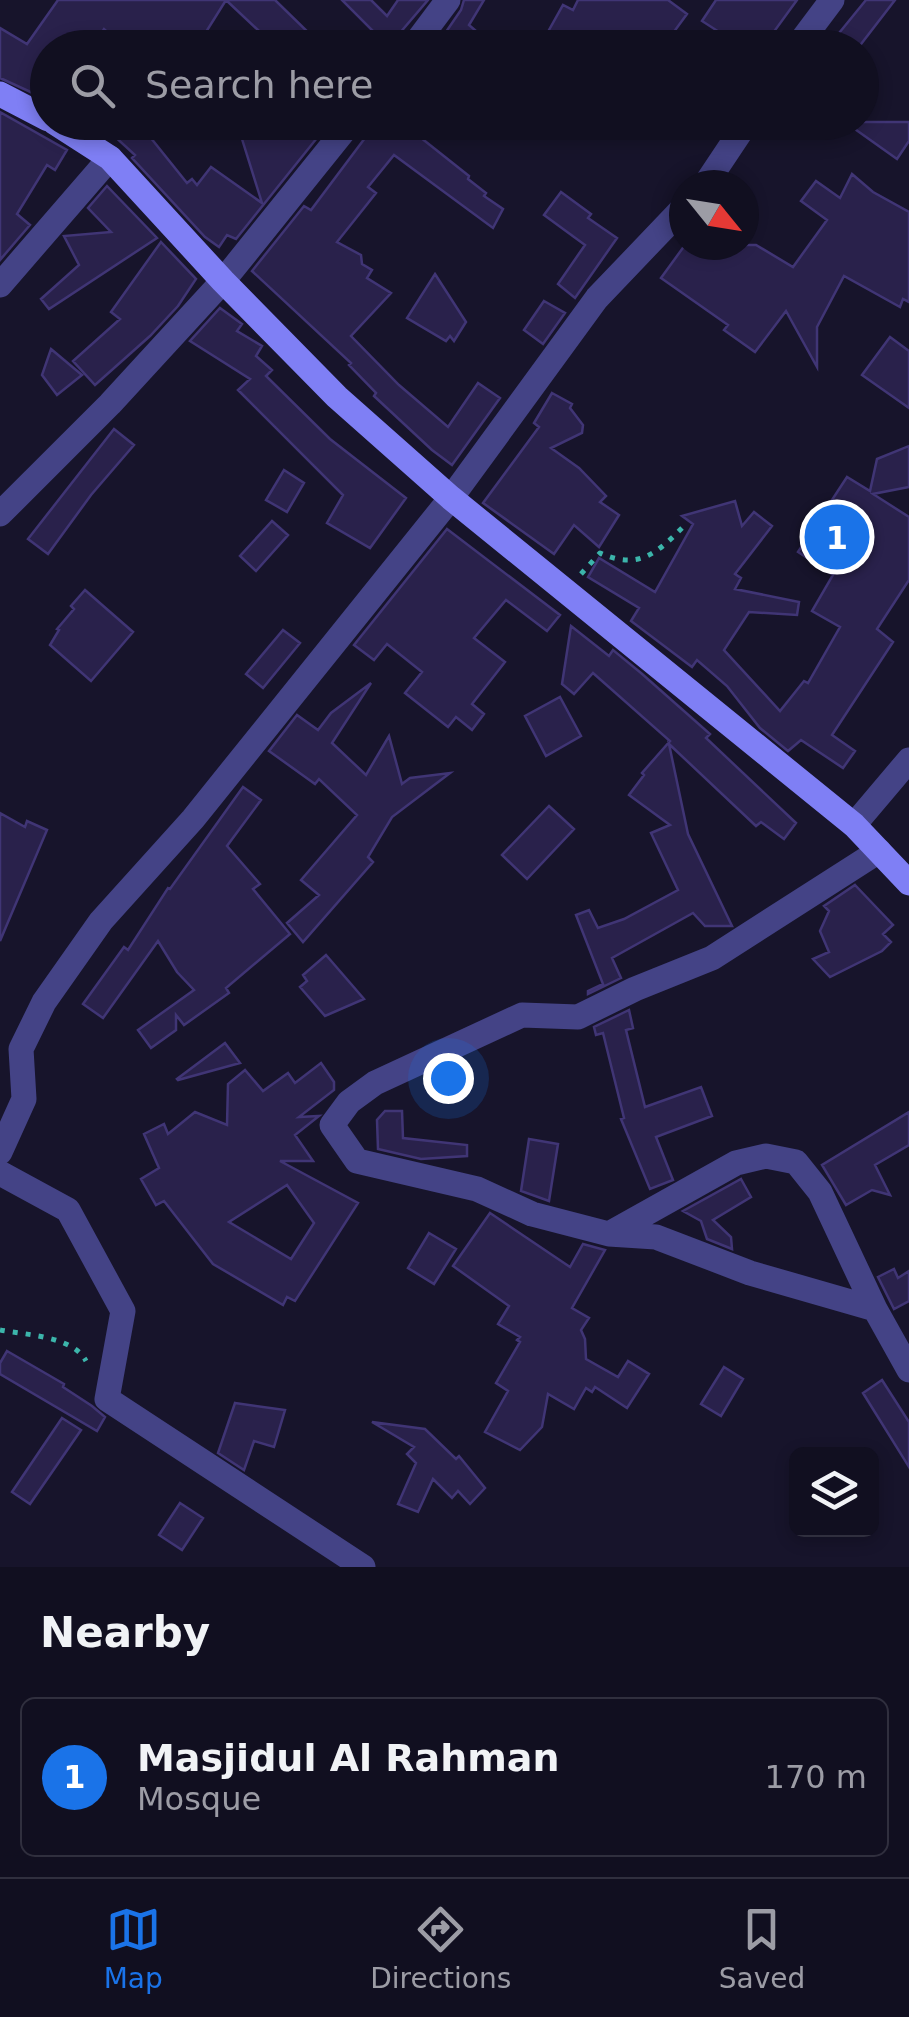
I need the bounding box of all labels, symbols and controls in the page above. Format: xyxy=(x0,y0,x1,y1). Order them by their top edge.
search box xyxy=(30,30,879,140)
icon: search xyxy=(65,58,120,113)
text: Search here xyxy=(145,63,373,107)
north arrow xyxy=(669,170,759,260)
pin: 1 xyxy=(804,500,870,574)
your location xyxy=(423,1053,474,1104)
map controls xyxy=(789,1447,879,1537)
button: layers xyxy=(789,1447,879,1537)
text: Nearby xyxy=(40,1608,210,1657)
text: Masjidul Al Rahman xyxy=(137,1736,560,1780)
text: 1 xyxy=(63,1758,86,1796)
text: 170 m xyxy=(765,1758,867,1796)
text: Mosque xyxy=(137,1780,261,1818)
tab: Map xyxy=(104,1902,163,1995)
tab: Directions xyxy=(370,1902,511,1995)
tab: Saved xyxy=(719,1902,805,1995)

